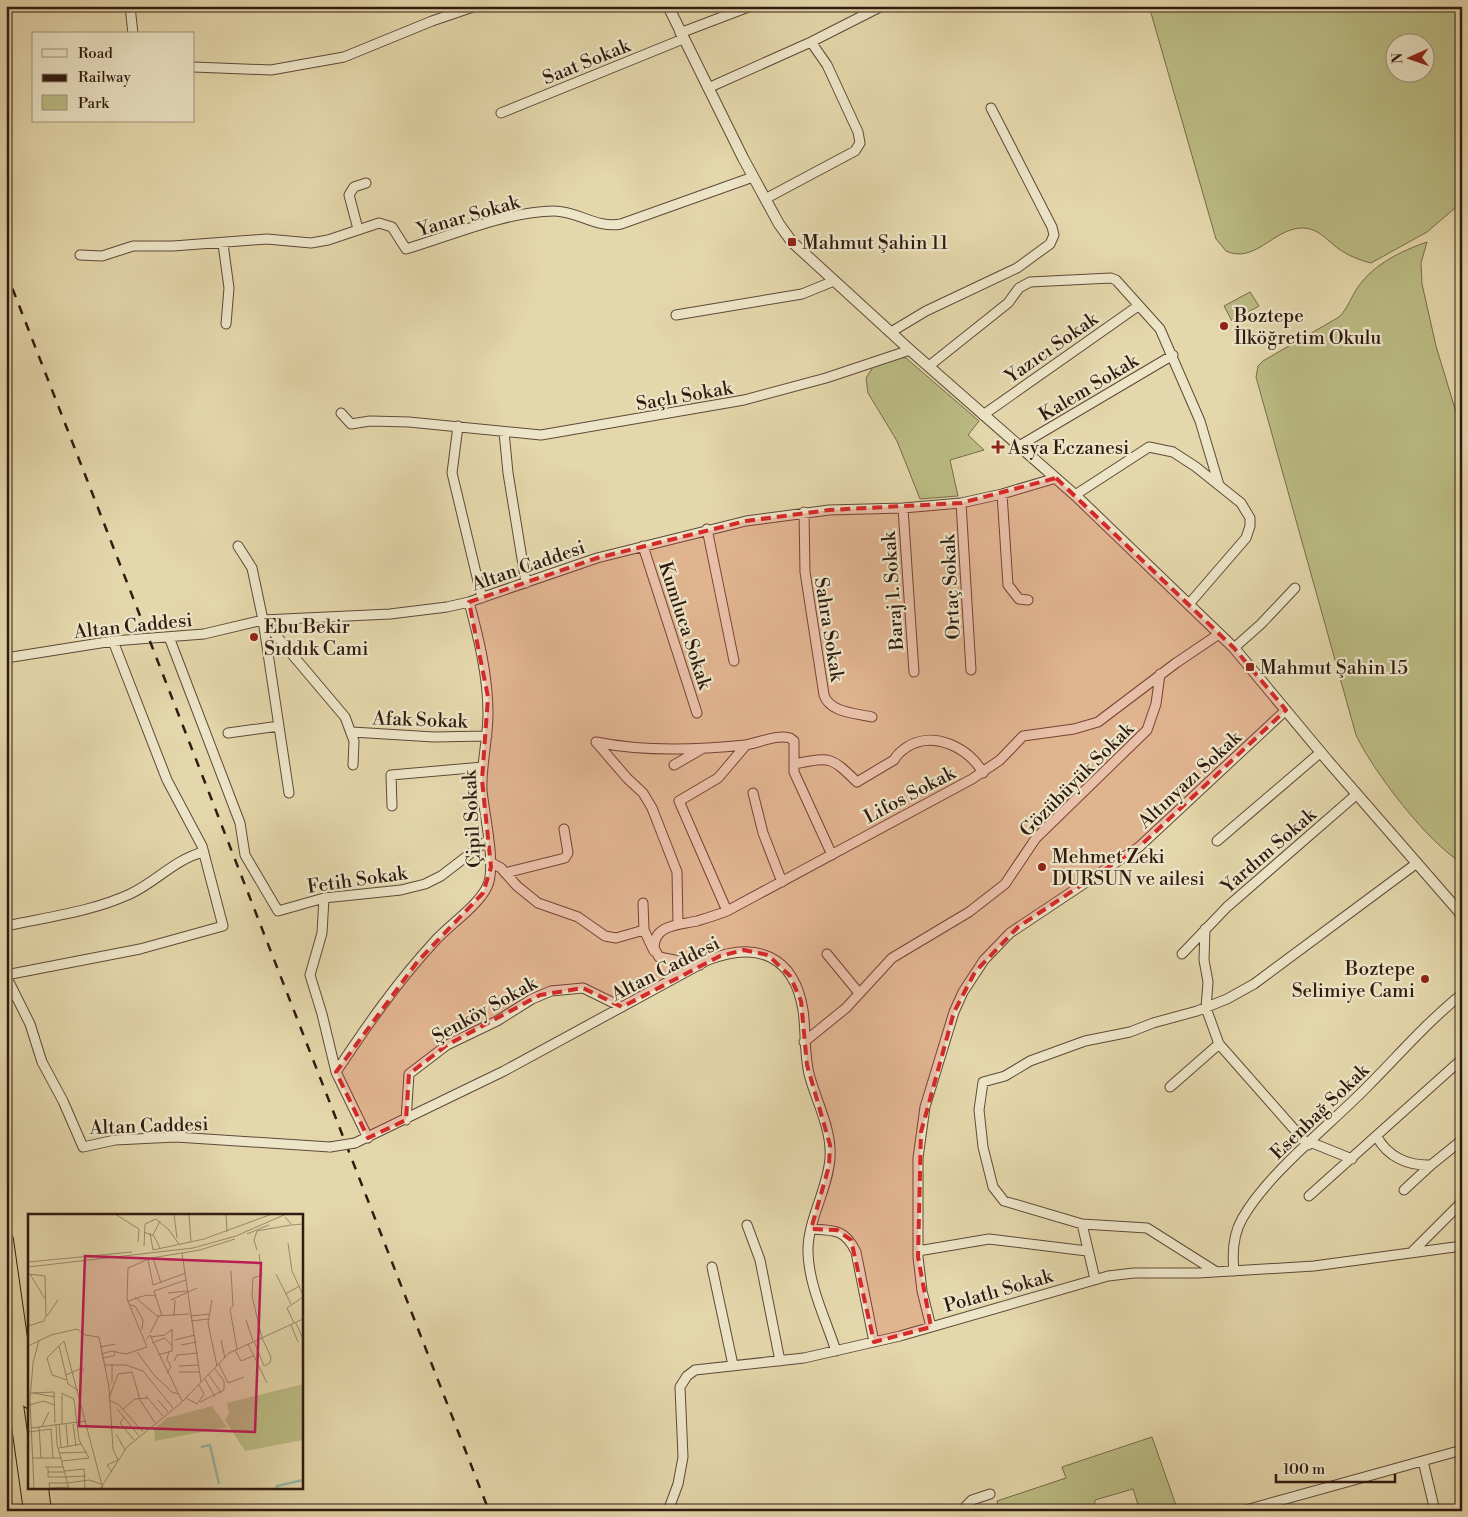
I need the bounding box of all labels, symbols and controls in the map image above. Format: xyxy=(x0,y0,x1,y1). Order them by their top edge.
legend xyxy=(32,32,195,122)
north arrow xyxy=(1386,32,1436,82)
street label: Saat Sokak xyxy=(539,33,635,90)
text: Road xyxy=(78,44,113,63)
text: N xyxy=(1389,53,1407,64)
text: Railway xyxy=(78,68,132,87)
text: Park xyxy=(78,94,110,113)
street label: Yanar Sokak xyxy=(413,190,523,242)
place label: Mahmut Şahin 11 xyxy=(802,231,948,255)
marker: Mahmut Şahin 11 xyxy=(786,236,798,248)
place label: Boztepe İlköğretim Okulu xyxy=(1233,304,1381,350)
street label: Yazıcı Sokak xyxy=(1000,306,1104,389)
marker: Boztepe İlköğretim Okulu xyxy=(1218,320,1230,332)
street label: Kalem Sokak xyxy=(1034,348,1143,427)
street label: Saçlı Sokak xyxy=(634,376,735,416)
place label: Asya Eczanesi xyxy=(1007,436,1129,460)
marker: Asya Eczanesi xyxy=(992,441,1004,453)
street label: Baraj 1. Sokak xyxy=(877,530,909,652)
street label: Ortaç Sokak xyxy=(936,533,966,640)
street label: Altan Caddesi xyxy=(467,535,588,597)
street label: Kumluca Sokak xyxy=(653,558,717,693)
street label: Sahra Sokak xyxy=(809,575,849,684)
street label: Altan Caddesi xyxy=(72,608,194,644)
place label: Ebu Bekir Sıddık Cami xyxy=(264,615,368,661)
marker: Ebu Bekir Sıddık Cami xyxy=(248,631,260,643)
place label: Mahmut Şahin 15 xyxy=(1260,656,1408,680)
marker: Mahmut Şahin 15 xyxy=(1244,661,1256,673)
street label: Afak Sokak xyxy=(371,706,469,734)
street label: Gözübüyük Sokak xyxy=(1015,717,1140,842)
street label: Altınyazı Sokak xyxy=(1132,725,1247,834)
street label: Lifos Sokak xyxy=(860,760,960,829)
street label: Çipil Sokak xyxy=(457,768,487,868)
street label: Yardım Sokak xyxy=(1215,802,1322,899)
place label: Mehmet Zeki DURSUN ve ailesi xyxy=(1052,845,1205,891)
street label: Fetih Sokak xyxy=(306,861,410,899)
marker: Mehmet Zeki DURSUN ve ailesi xyxy=(1036,861,1048,873)
street label: Altan Caddesi xyxy=(606,931,724,1007)
place label: Boztepe Selimiye Cami xyxy=(1292,957,1415,1003)
street label: Şenköy Sokak xyxy=(428,971,542,1049)
marker: Boztepe Selimiye Cami xyxy=(1419,973,1431,985)
street label: Esenbağ Sokak xyxy=(1265,1058,1375,1165)
street label: Altan Caddesi xyxy=(88,1112,209,1140)
inset map xyxy=(28,1214,302,1490)
street label: Polatlı Sokak xyxy=(941,1264,1056,1318)
scale bar xyxy=(1276,1452,1394,1484)
text: 100 m xyxy=(1283,1460,1325,1479)

